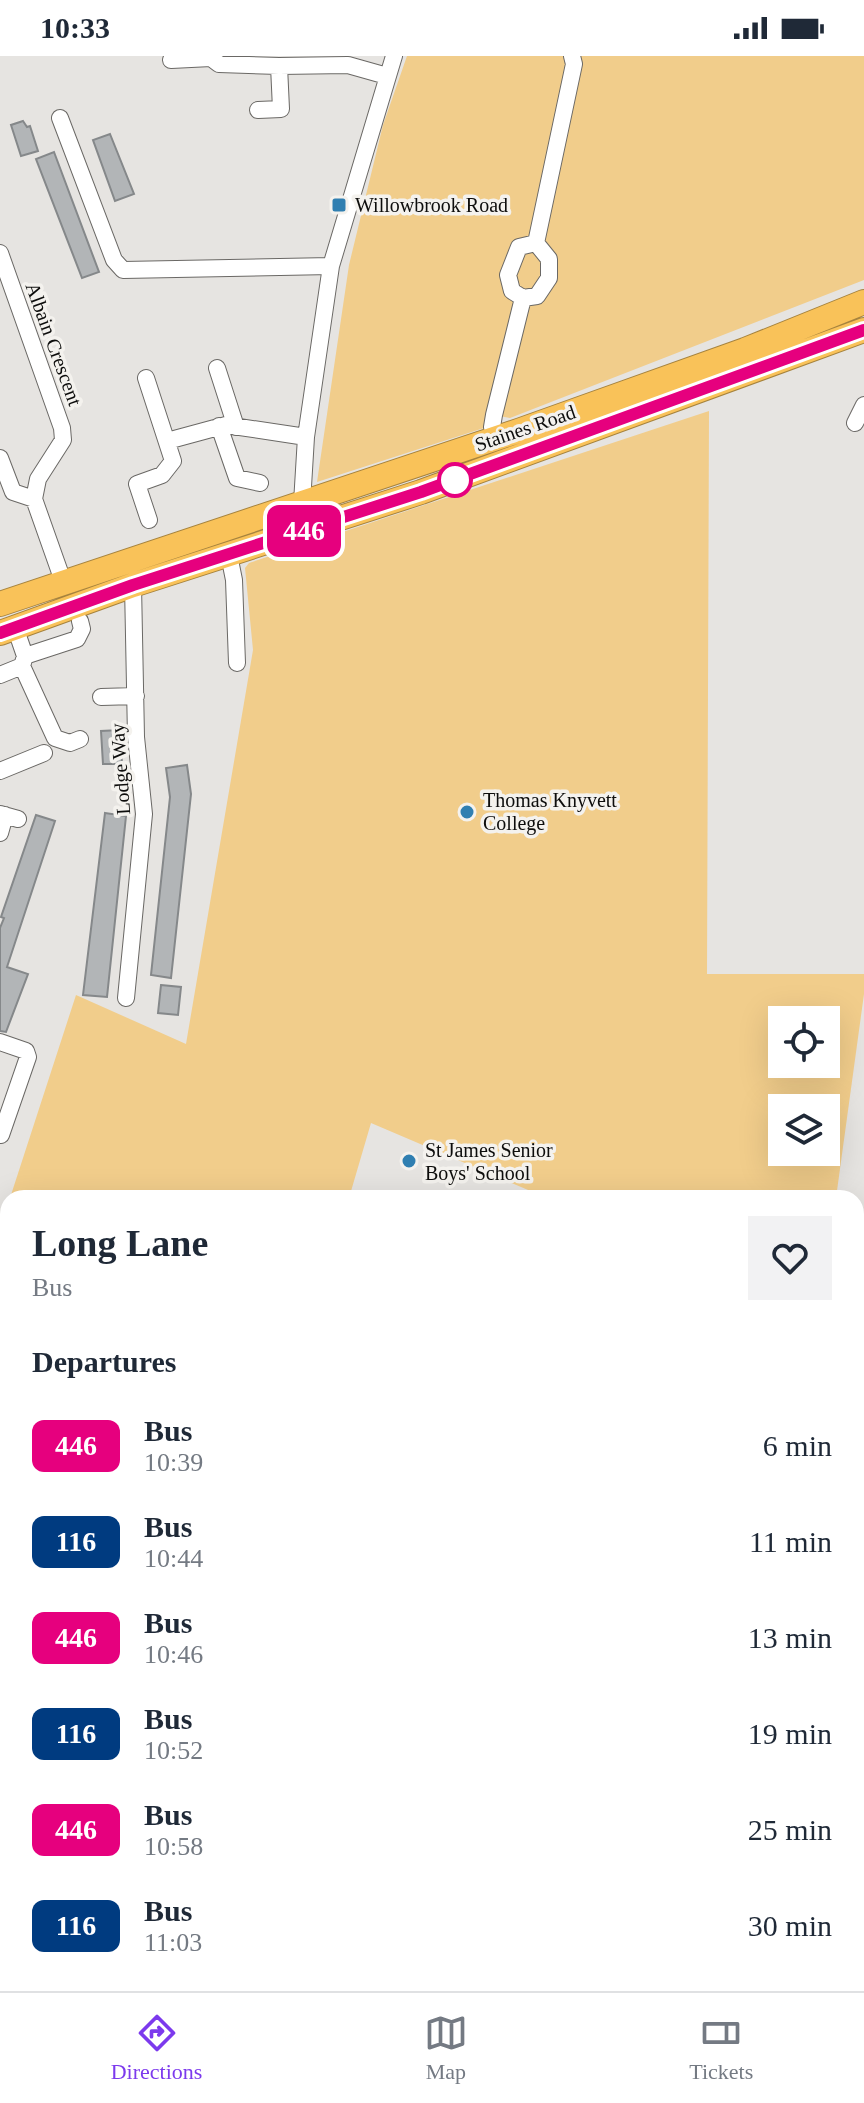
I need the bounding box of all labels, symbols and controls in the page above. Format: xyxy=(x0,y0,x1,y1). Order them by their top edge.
text: 10:33 xyxy=(40,11,110,44)
place label: Willowbrook Road xyxy=(355,194,508,216)
marker: Willowbrook Road xyxy=(330,196,348,214)
street label: Albain Crescent xyxy=(22,279,87,409)
street label: Staines Road xyxy=(472,401,578,455)
unlabelled marker xyxy=(438,463,472,497)
line badge: 446 xyxy=(258,505,350,557)
text: 446 xyxy=(283,515,325,546)
street label: Lodge Way xyxy=(106,722,135,816)
place label: Thomas Knyvett College xyxy=(483,789,617,835)
marker: Thomas Knyvett College xyxy=(458,803,476,821)
map controls xyxy=(768,1006,840,1166)
button: locate xyxy=(768,1006,840,1078)
button: layers xyxy=(768,1094,840,1166)
place label: St James Senior Boys' School xyxy=(425,1139,553,1185)
marker: St James Senior Boys' School xyxy=(400,1152,418,1170)
button: heart xyxy=(748,1216,832,1300)
text: Long Lane xyxy=(32,1222,208,1264)
text: Bus xyxy=(32,1273,72,1302)
text: Departures xyxy=(32,1345,176,1378)
text: Bus xyxy=(144,1414,192,1447)
text: 6 min xyxy=(763,1429,832,1462)
text: 446 xyxy=(55,1430,97,1461)
text: 10:39 xyxy=(144,1448,203,1477)
text: Bus xyxy=(144,1510,192,1543)
text: 11 min xyxy=(749,1525,832,1558)
text: 116 xyxy=(56,1526,96,1557)
text: 10:44 xyxy=(144,1544,203,1573)
text: Bus xyxy=(144,1606,192,1639)
text: 13 min xyxy=(748,1621,832,1654)
text: 446 xyxy=(55,1622,97,1653)
text: 10:46 xyxy=(144,1640,203,1669)
text: Bus xyxy=(144,1702,192,1735)
text: 19 min xyxy=(748,1717,832,1750)
text: 116 xyxy=(56,1718,96,1749)
text: 10:52 xyxy=(144,1736,203,1765)
text: Bus xyxy=(144,1798,192,1831)
text: 25 min xyxy=(748,1813,832,1846)
text: 446 xyxy=(55,1814,97,1845)
text: 10:58 xyxy=(144,1832,203,1861)
text: Bus xyxy=(144,1894,192,1927)
text: 30 min xyxy=(748,1909,832,1942)
text: 116 xyxy=(56,1910,96,1941)
text: 11:03 xyxy=(144,1928,202,1957)
tab: Directions xyxy=(111,2011,202,2085)
tab: Map xyxy=(424,2011,468,2085)
tab: Tickets xyxy=(689,2011,753,2085)

